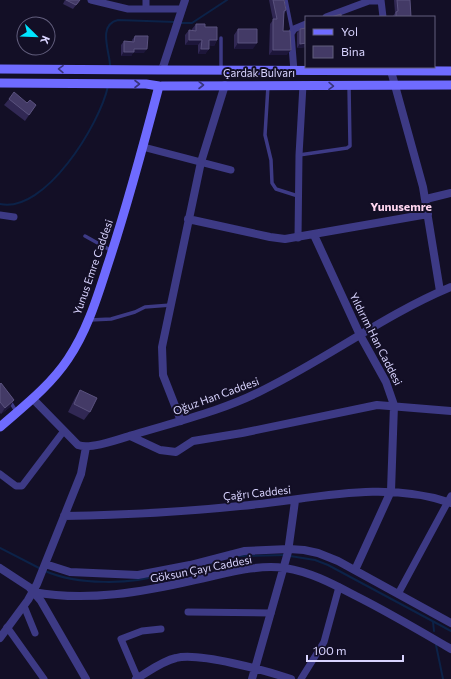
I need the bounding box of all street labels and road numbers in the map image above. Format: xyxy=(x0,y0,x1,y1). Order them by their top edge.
street label: Çardak Bulvarı xyxy=(223,66,295,79)
street label: Yunus Emre Caddesi xyxy=(70,217,115,316)
street label: Yıldırım Han Caddesi xyxy=(347,290,406,387)
street label: Oğuz Han Caddesi xyxy=(171,374,261,417)
street label: Çağrı Caddesi xyxy=(222,482,292,503)
street label: Göksun Çayı Caddesi xyxy=(149,552,253,585)

